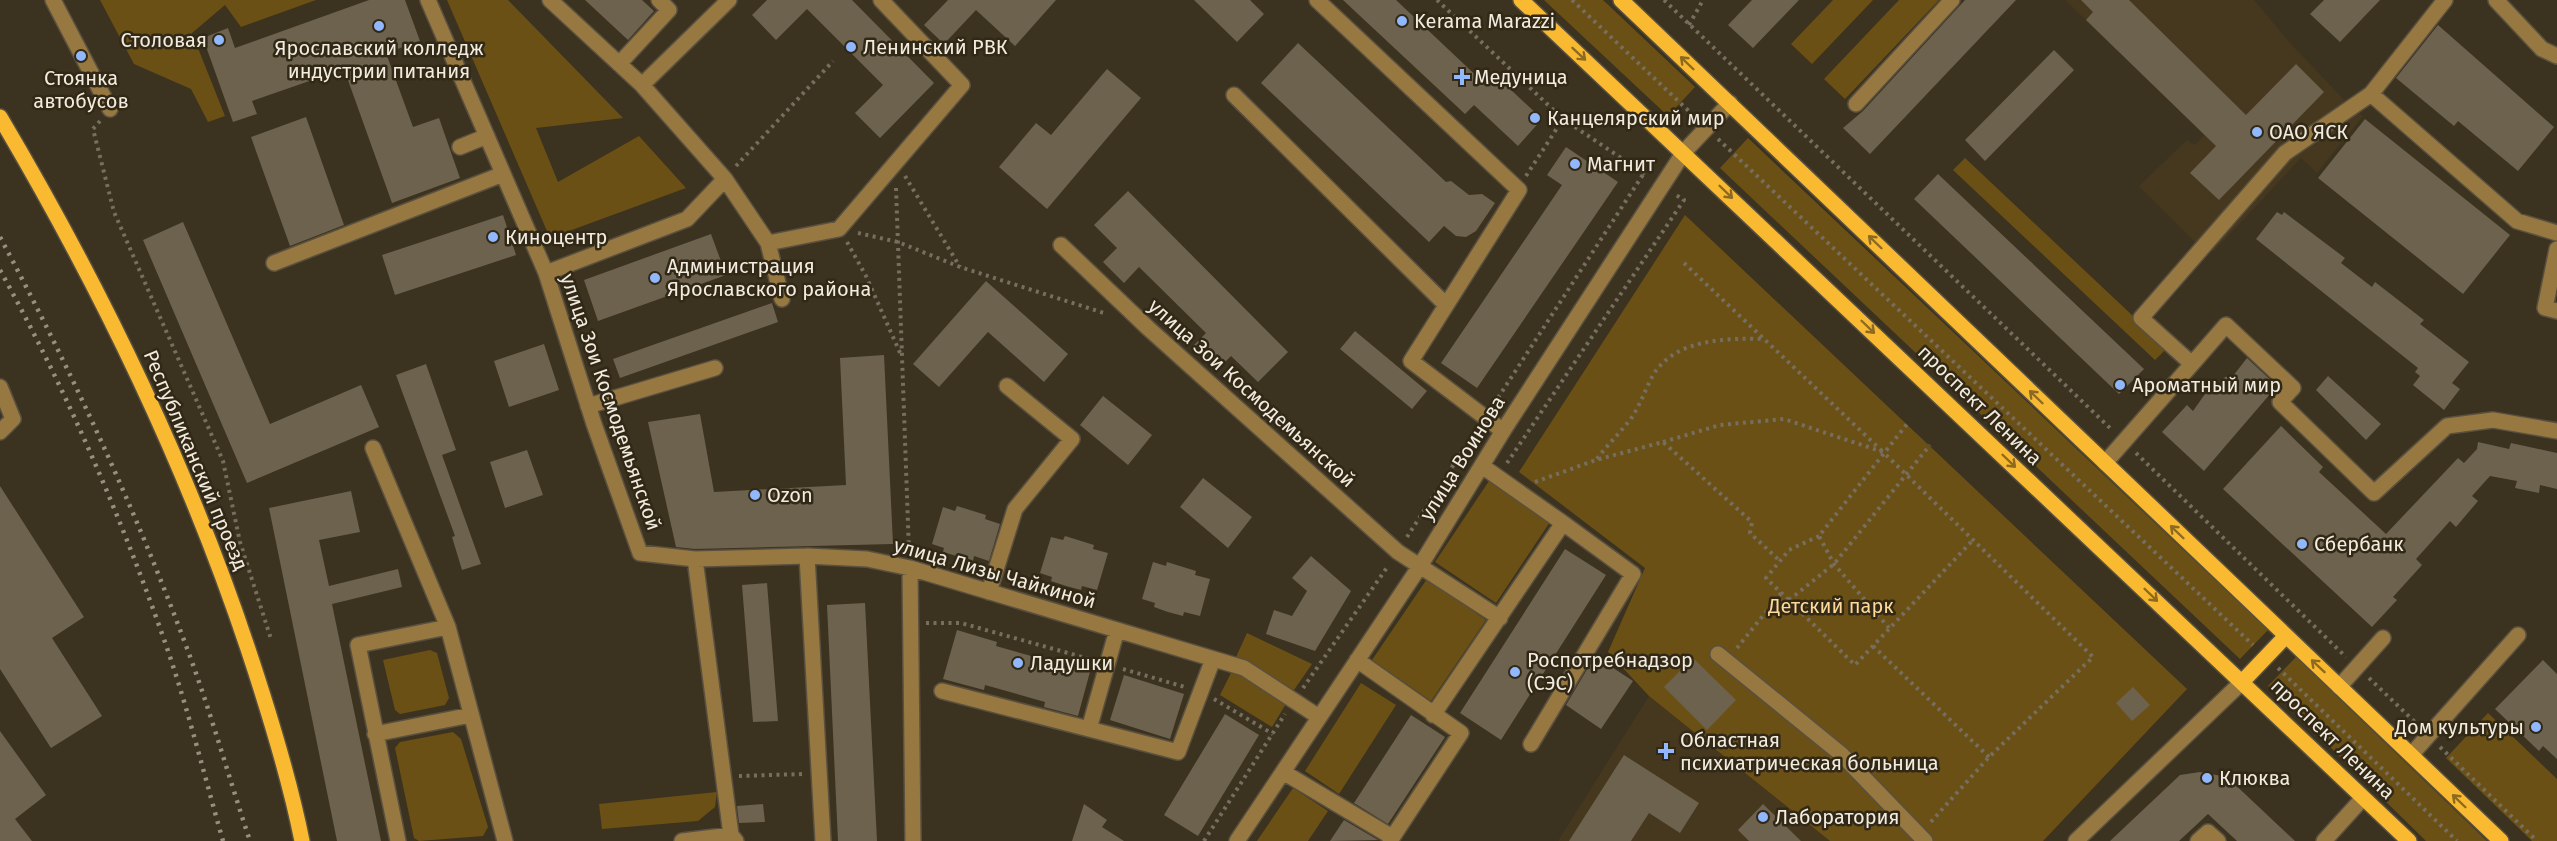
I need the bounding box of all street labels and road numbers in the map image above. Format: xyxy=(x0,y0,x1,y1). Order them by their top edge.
street label: улица Зои Космодемьянской xyxy=(556,270,666,534)
street label: улица Зои Космодемьянской xyxy=(1144,294,1360,492)
street label: проспект Ленина xyxy=(1913,340,2047,470)
street label: Республиканский проезд xyxy=(139,346,253,574)
street label: улица Воинова xyxy=(1414,391,1510,525)
street label: улица Лизы Чайкиной xyxy=(891,533,1099,613)
street label: проспект Ленина xyxy=(2266,674,2400,804)

